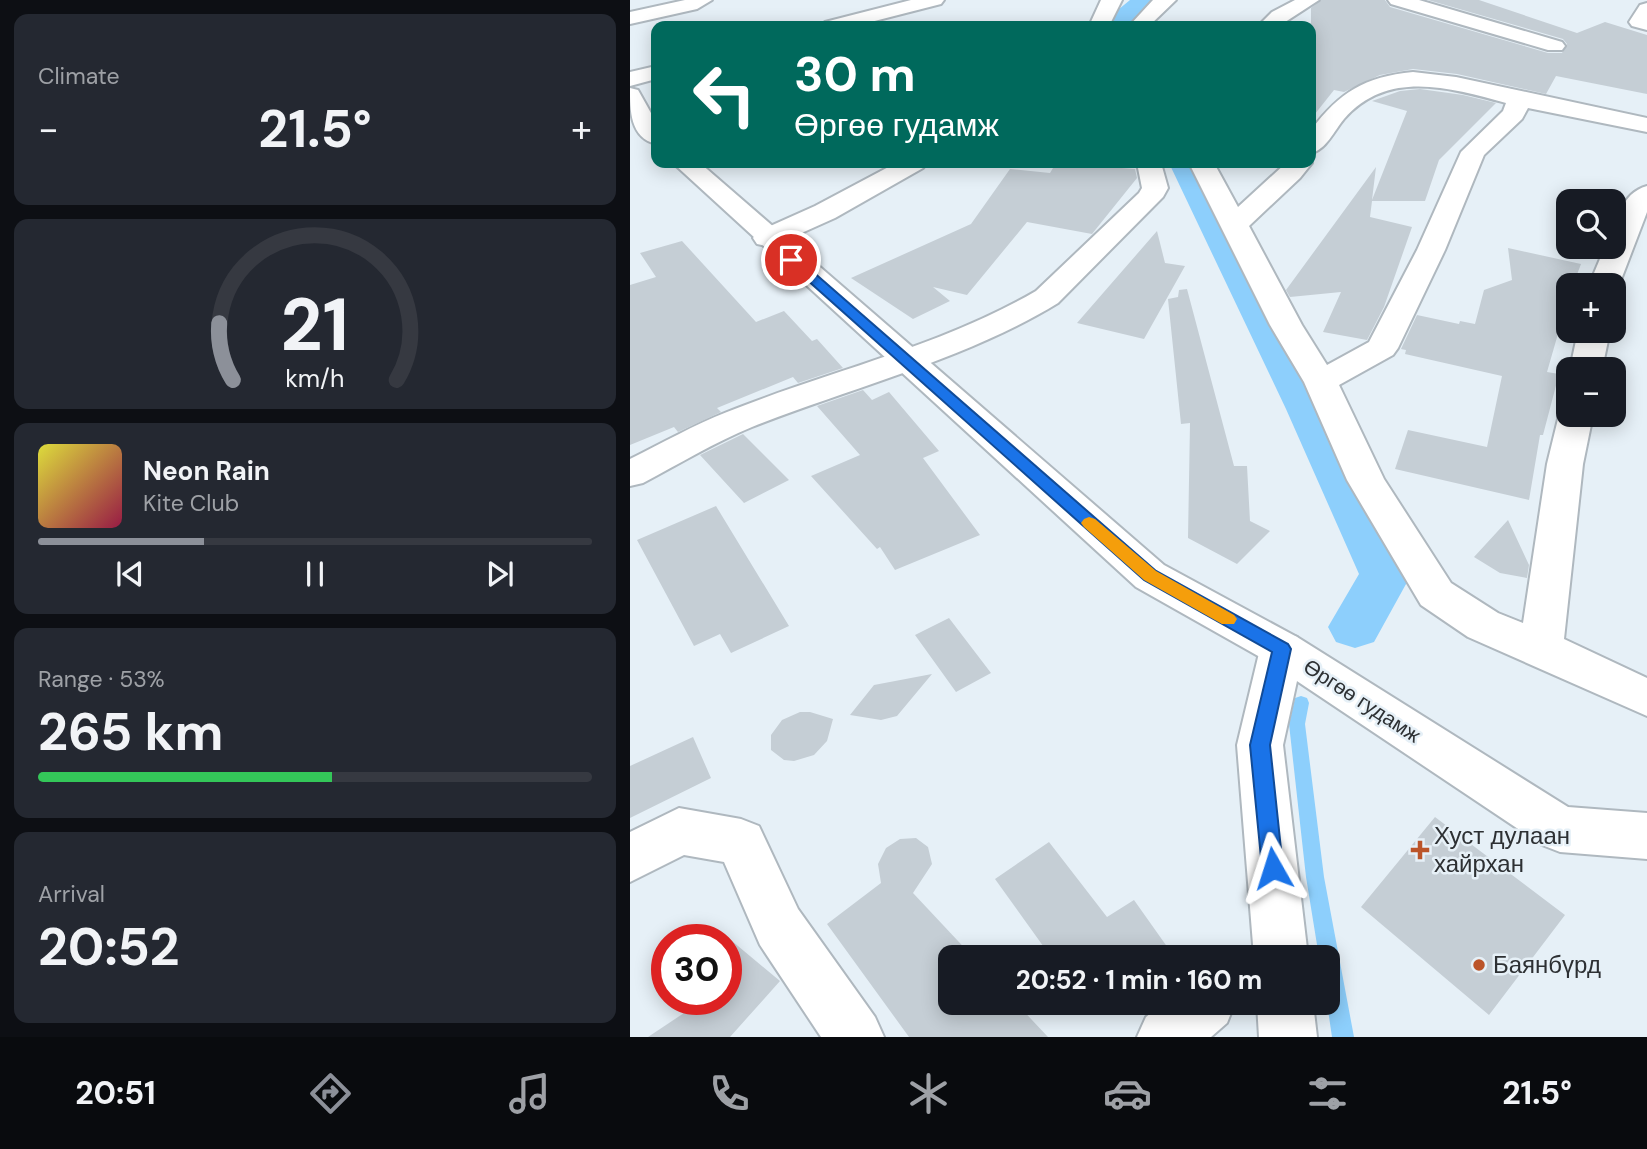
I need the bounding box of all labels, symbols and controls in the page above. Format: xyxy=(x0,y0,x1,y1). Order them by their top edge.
text: 30 m xyxy=(794,42,916,106)
icon: left xyxy=(679,49,770,140)
text: Climate xyxy=(38,61,120,91)
text: 21.5° xyxy=(258,95,372,163)
text: − xyxy=(38,104,59,154)
text: + xyxy=(571,104,592,154)
text: Өргөө гудамж xyxy=(794,104,999,146)
map controls xyxy=(1556,189,1626,427)
button: search xyxy=(1556,189,1626,259)
pin xyxy=(761,230,821,290)
icon: arrive xyxy=(772,241,810,279)
button: + xyxy=(1556,273,1626,343)
text: 21 xyxy=(281,278,349,373)
button: − xyxy=(1556,357,1626,427)
text: km/h xyxy=(285,362,345,395)
text: Neon Rain xyxy=(143,454,270,488)
text: Kite Club xyxy=(143,488,239,518)
icon: previous xyxy=(111,555,149,593)
icon: pause xyxy=(296,555,334,593)
icon: next xyxy=(481,555,519,593)
street label: Өргөө гудамж xyxy=(1298,653,1426,749)
text: Range · 53% xyxy=(38,664,165,694)
text: 265 km xyxy=(38,698,223,766)
place label: Хуст дулаан хайрхан xyxy=(1434,820,1570,879)
position arrow xyxy=(1236,831,1310,905)
marker: Хуст дулаан хайрхан xyxy=(1412,842,1428,858)
text: Arrival xyxy=(38,879,105,909)
text: 20:52 xyxy=(38,913,180,981)
speed limit sign: 30 xyxy=(651,924,742,1015)
place label: Баянбүрд xyxy=(1493,949,1601,980)
marker: Баянбүрд xyxy=(1471,957,1487,973)
text: 20:52 · 1 min · 160 m xyxy=(1016,963,1262,997)
icon: directions xyxy=(306,1069,355,1118)
icon: music xyxy=(505,1069,554,1118)
icon: phone xyxy=(705,1069,754,1118)
icon: climate xyxy=(904,1069,953,1118)
icon: car xyxy=(1103,1069,1152,1118)
icon: filters xyxy=(1303,1069,1352,1118)
text: 20:51 xyxy=(75,1072,156,1114)
text: 21.5° xyxy=(1502,1072,1572,1114)

